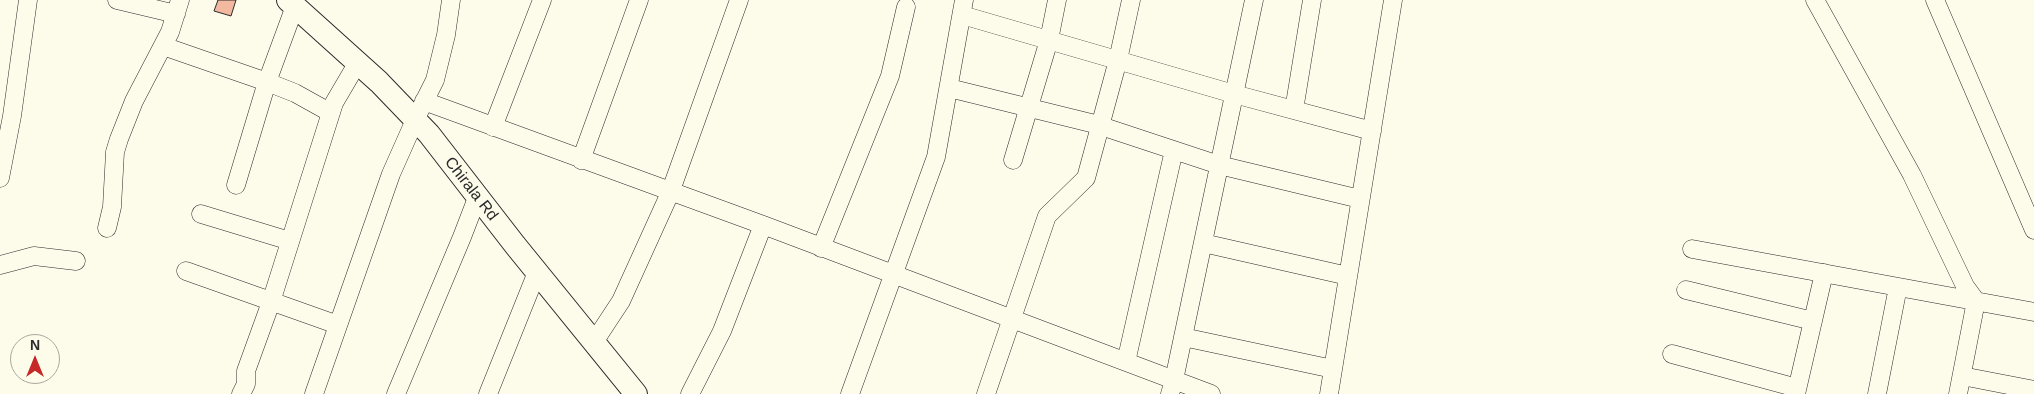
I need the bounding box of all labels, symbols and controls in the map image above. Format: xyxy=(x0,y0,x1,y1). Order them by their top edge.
street label: Chirala Rd xyxy=(440,153,502,225)
north arrow xyxy=(10,334,60,384)
text: N xyxy=(30,337,40,353)

